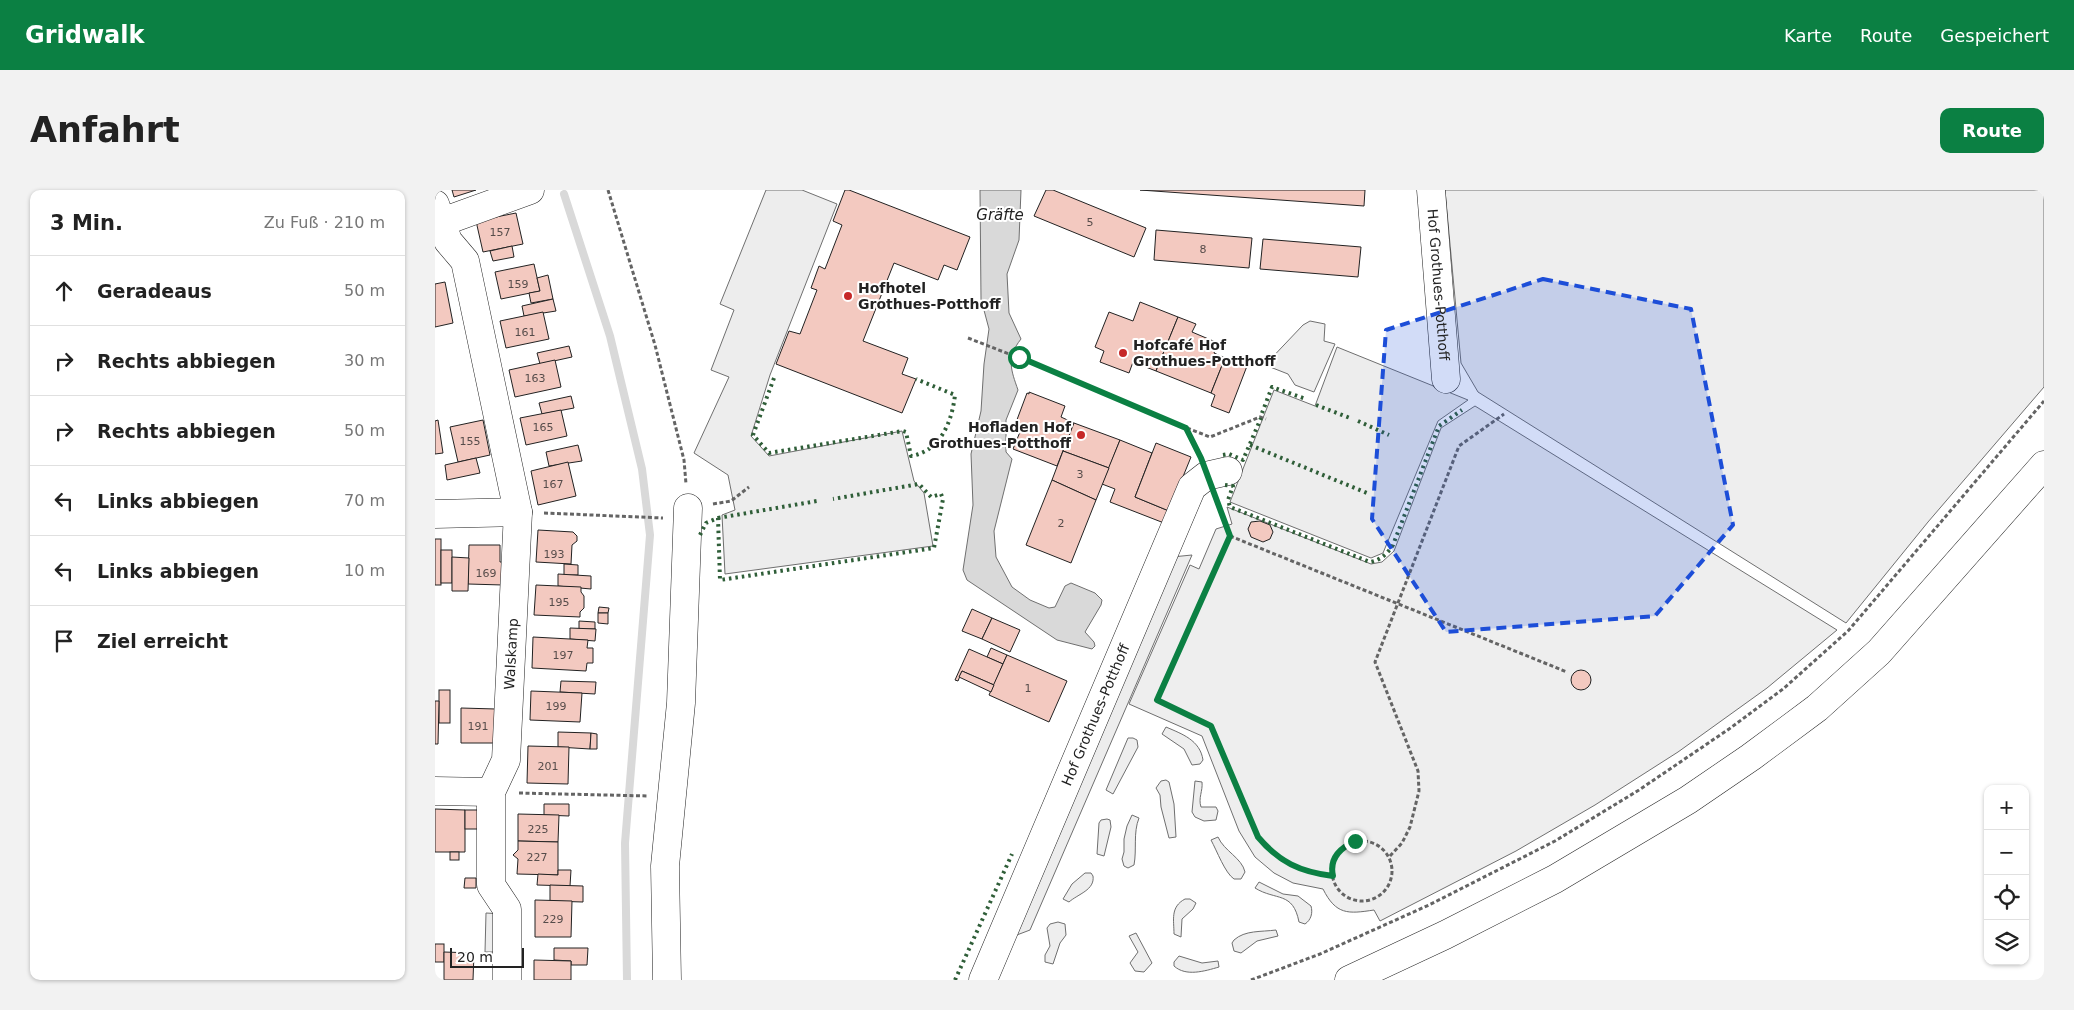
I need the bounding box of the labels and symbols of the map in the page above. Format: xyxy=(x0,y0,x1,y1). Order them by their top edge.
water label: Gräfte xyxy=(976,206,1024,224)
street label: Hof Grothues-Potthoff xyxy=(1425,208,1453,362)
house number: 5 xyxy=(1087,216,1094,229)
house number: 157 xyxy=(490,226,511,239)
house number: 8 xyxy=(1200,243,1207,256)
house number: 159 xyxy=(508,278,529,291)
place label: Hofhotel Grothues-Potthoff xyxy=(858,280,1001,312)
marker: Hofhotel Grothues-Potthoff xyxy=(842,290,854,302)
house number: 161 xyxy=(515,326,536,339)
place label: Hofcafé Hof Grothues-Potthoff xyxy=(1133,337,1276,369)
route start xyxy=(1008,346,1031,369)
marker: Hofcafé Hof Grothues-Potthoff xyxy=(1117,347,1129,359)
house number: 163 xyxy=(525,372,546,385)
place label: Hofladen Hof Grothues-Potthoff xyxy=(929,419,1072,451)
house number: 165 xyxy=(533,421,554,434)
marker: Hofladen Hof Grothues-Potthoff xyxy=(1075,429,1087,441)
house number: 155 xyxy=(460,435,481,448)
house number: 3 xyxy=(1077,468,1084,481)
house number: 167 xyxy=(543,478,564,491)
house number: 2 xyxy=(1058,517,1065,530)
house number: 193 xyxy=(544,548,565,561)
house number: 169 xyxy=(476,567,497,580)
house number: 195 xyxy=(549,596,570,609)
street label: Walskamp xyxy=(501,618,521,690)
street label: Hof Grothues-Potthoff xyxy=(1058,641,1133,788)
house number: 197 xyxy=(553,649,574,662)
house number: 1 xyxy=(1025,682,1032,695)
house number: 199 xyxy=(546,700,567,713)
house number: 191 xyxy=(468,720,489,733)
house number: 201 xyxy=(538,760,559,773)
house number: 225 xyxy=(528,823,549,836)
route end xyxy=(1344,830,1367,853)
house number: 227 xyxy=(527,851,548,864)
house number: 229 xyxy=(543,913,564,926)
scale bar xyxy=(450,945,524,968)

